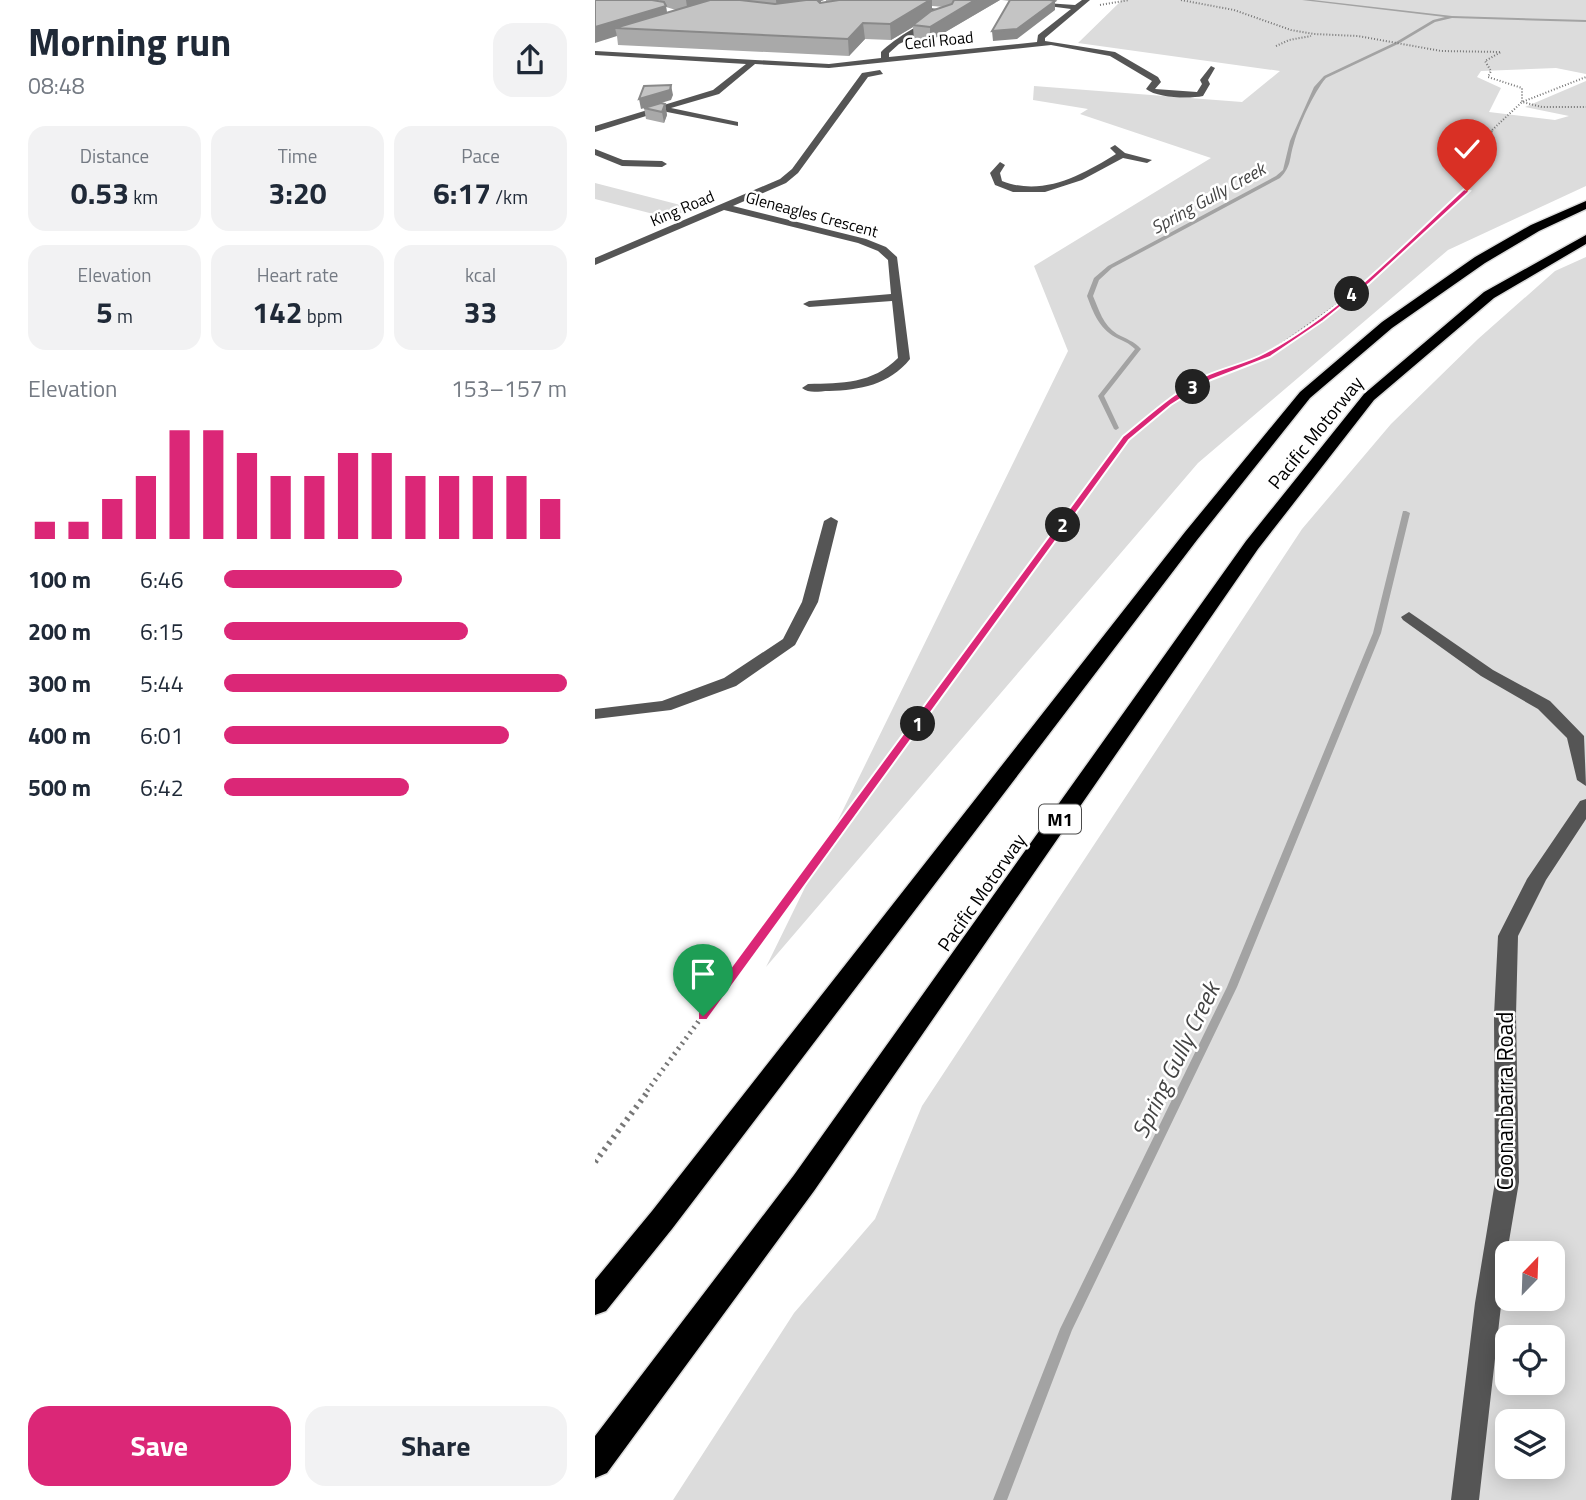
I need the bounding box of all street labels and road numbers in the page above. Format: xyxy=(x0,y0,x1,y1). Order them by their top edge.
street label: Cecil Road xyxy=(903,24,975,56)
street label: King Road xyxy=(646,184,718,232)
street label: Gleneagles Crescent xyxy=(743,185,881,243)
street label: Pacific Motorway xyxy=(1260,369,1370,495)
road number: M1 xyxy=(1039,804,1081,834)
street label: Pacific Motorway xyxy=(930,827,1032,957)
street label: Coonanbarra Road xyxy=(1487,1012,1522,1190)

